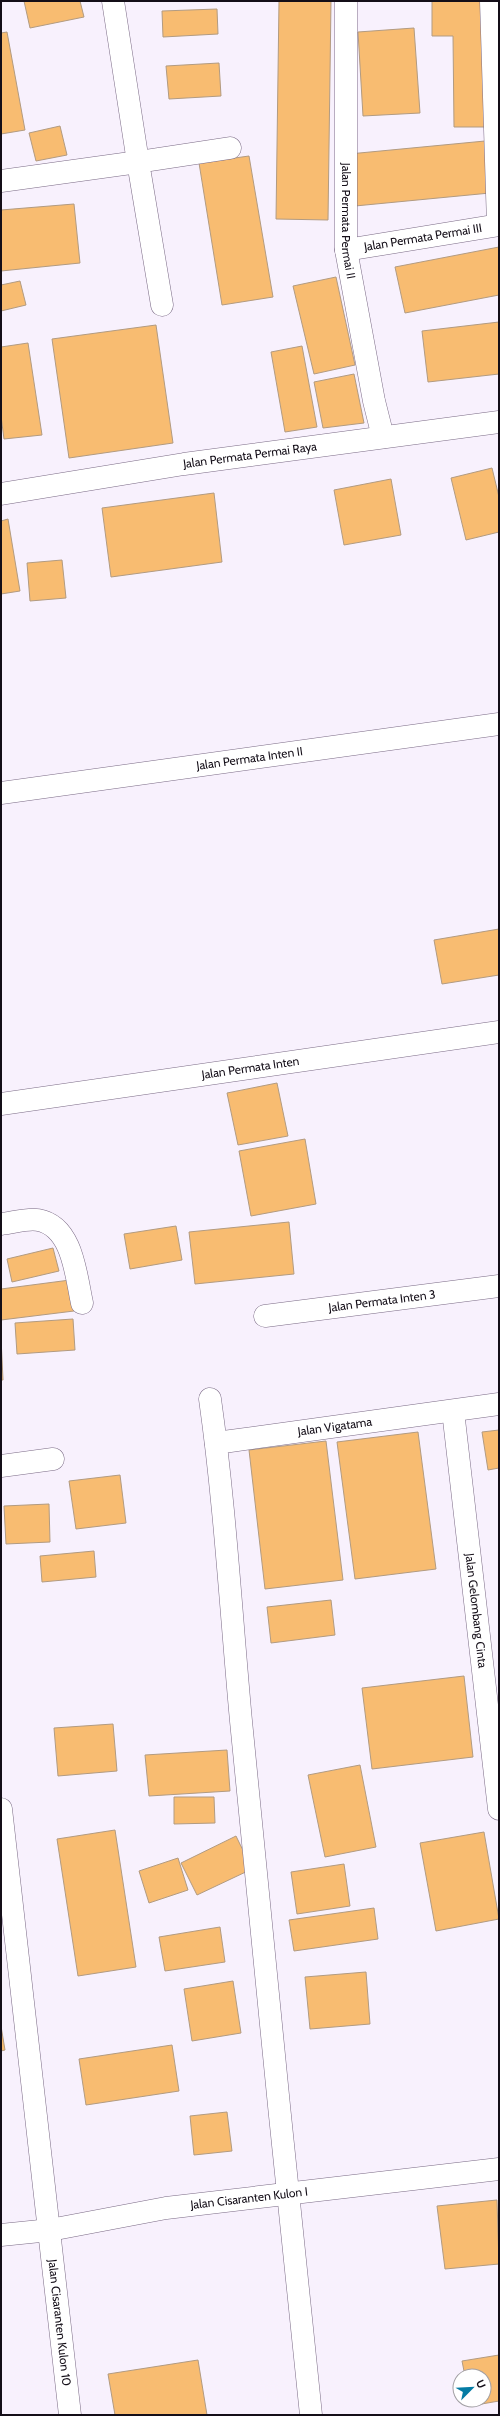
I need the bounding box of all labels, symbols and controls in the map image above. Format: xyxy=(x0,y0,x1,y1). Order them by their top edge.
street label: Jalan Permata Permai II xyxy=(339,162,359,280)
street label: Jalan Permata Permai III xyxy=(362,220,483,254)
street label: Jalan Permata Permai Raya xyxy=(181,438,318,471)
street label: Jalan Permata Inten II xyxy=(194,743,304,773)
street label: Jalan Permata Inten xyxy=(199,1053,300,1082)
street label: Jalan Permata Inten 3 xyxy=(327,1286,436,1315)
street label: Jalan Vigatama xyxy=(296,1414,373,1439)
street label: Jalan Gelombang Cinta xyxy=(462,1551,491,1669)
street label: Jalan Cisaranten Kulon I xyxy=(189,2183,309,2212)
street label: Jalan Cisaranten Kulon 10 xyxy=(45,2257,75,2387)
north arrow xyxy=(452,2368,492,2408)
text: U xyxy=(473,2377,489,2390)

